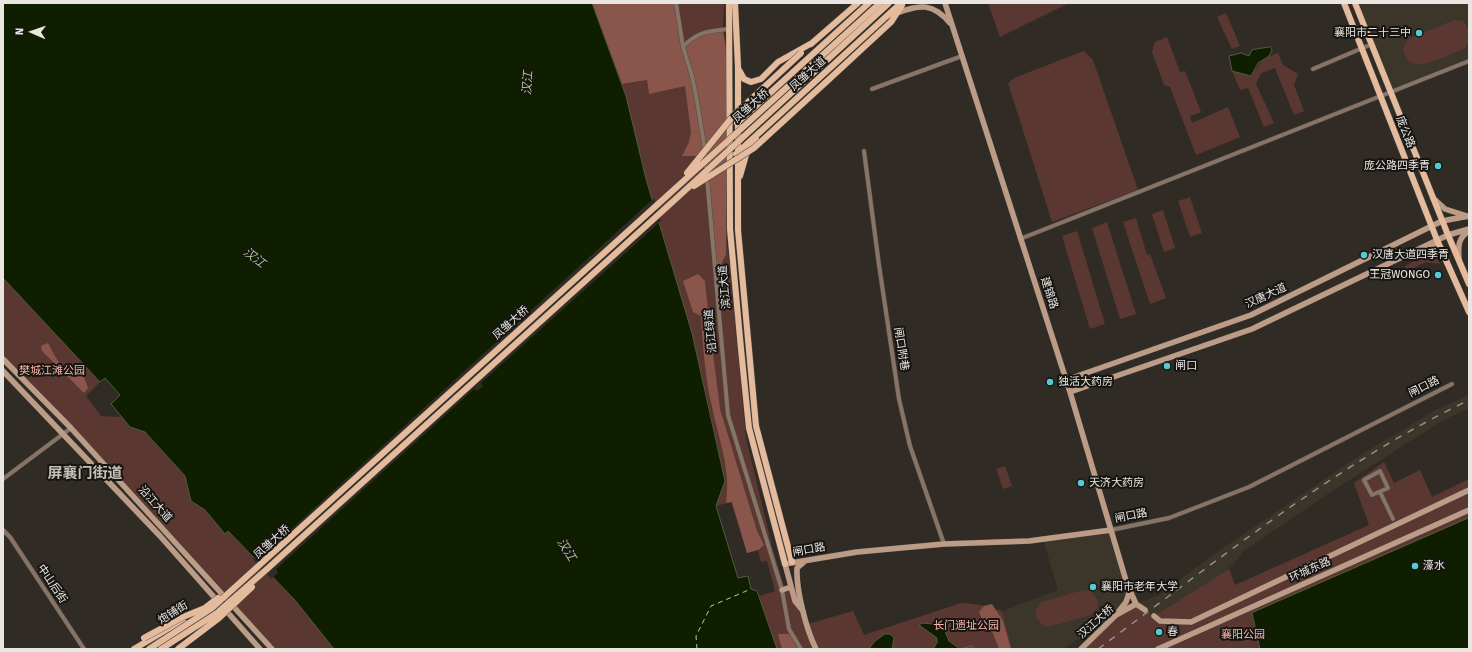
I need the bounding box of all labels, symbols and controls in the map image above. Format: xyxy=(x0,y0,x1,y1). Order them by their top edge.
north arrow xyxy=(12,12,52,52)
place label: 襄阳市二十三中 xyxy=(1334,26,1411,40)
text: N xyxy=(13,28,26,35)
marker: 襄阳市二十三中 xyxy=(1414,28,1424,38)
street label: 凤雏大道 xyxy=(787,54,829,94)
water label: 汉江 xyxy=(520,71,536,95)
street label: 凤雏大桥 xyxy=(730,86,772,126)
street label: 庞公路 xyxy=(1393,114,1417,150)
place label: 庞公路四季青 xyxy=(1364,159,1430,173)
marker: 庞公路四季青 xyxy=(1433,161,1443,171)
water label: 汉江 xyxy=(240,245,268,271)
place label: 汉唐大道四季青 xyxy=(1372,248,1449,262)
marker: 汉唐大道四季青 xyxy=(1359,250,1369,260)
street label: 滨江大道 xyxy=(717,265,733,309)
place label: 王冠WONGO xyxy=(1369,268,1430,282)
marker: 王冠WONGO xyxy=(1433,270,1443,280)
street label: 建锦路 xyxy=(1038,275,1060,311)
street label: 汉唐大道 xyxy=(1243,281,1289,311)
street label: 凤雏大桥 xyxy=(490,303,532,343)
street label: 沿江绿道 xyxy=(703,309,719,353)
street label: 闸口附巷 xyxy=(891,326,911,372)
place label: 闸口 xyxy=(1175,359,1197,373)
marker: 闸口 xyxy=(1162,361,1172,371)
park label: 樊城江滩公园 xyxy=(19,364,85,378)
street label: 闸口路 xyxy=(1406,374,1442,400)
place label: 独活大药房 xyxy=(1058,375,1113,389)
marker: 独活大药房 xyxy=(1045,377,1055,387)
district label: 屏襄门街道 xyxy=(48,465,122,483)
place label: 天济大药房 xyxy=(1089,476,1144,490)
marker: 天济大药房 xyxy=(1076,478,1086,488)
street label: 沿江大道 xyxy=(135,483,175,525)
street label: 闸口路 xyxy=(1114,506,1148,526)
street label: 凤雏大桥 xyxy=(251,522,293,562)
water label: 汉江 xyxy=(554,536,578,564)
street label: 闸口路 xyxy=(792,541,826,559)
street label: 环城东路 xyxy=(1287,555,1333,585)
place label: 濠水 xyxy=(1423,559,1445,573)
marker: 濠水 xyxy=(1410,561,1420,571)
street label: 中山后街 xyxy=(34,562,70,606)
place label: 襄阳市老年大学 xyxy=(1101,580,1178,594)
marker: 襄阳市老年大学 xyxy=(1088,582,1098,592)
street label: 炮铺街 xyxy=(156,599,190,627)
street label: 汉江大桥 xyxy=(1075,602,1117,642)
park label: 长门遗址公园 xyxy=(933,619,999,633)
place label: 春 xyxy=(1167,625,1178,639)
marker: 春 xyxy=(1154,627,1164,637)
park label: 襄阳公园 xyxy=(1221,628,1265,642)

